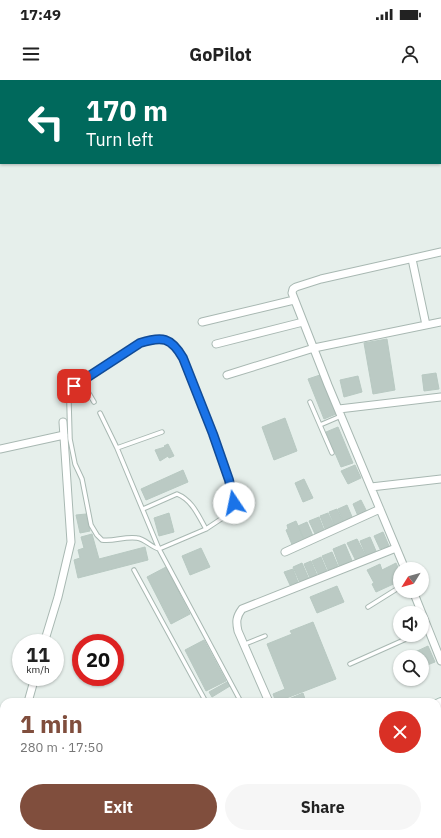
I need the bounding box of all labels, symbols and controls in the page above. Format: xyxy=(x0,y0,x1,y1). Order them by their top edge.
text: 17:49 xyxy=(20,5,61,24)
icon: menu xyxy=(20,43,42,65)
text: GoPilot xyxy=(189,43,252,66)
icon: person xyxy=(399,43,421,65)
text: 170 m xyxy=(86,92,168,129)
icon: left xyxy=(20,96,72,148)
text: Turn left xyxy=(86,128,154,151)
pin xyxy=(57,369,91,403)
icon: arrive xyxy=(63,375,85,397)
position arrow xyxy=(213,482,255,524)
north arrow xyxy=(393,562,429,598)
map controls xyxy=(393,562,429,686)
button: sound xyxy=(393,606,429,642)
speed limit sign: 20 xyxy=(72,634,124,686)
text: 11 xyxy=(26,641,50,668)
button: search xyxy=(393,650,429,686)
text: km/h xyxy=(26,663,50,676)
text: 1 min xyxy=(20,708,83,740)
button: close xyxy=(379,711,421,753)
text: 280 m · 17:50 xyxy=(20,739,103,756)
button: Exit xyxy=(20,784,217,830)
button: Share xyxy=(225,784,421,830)

